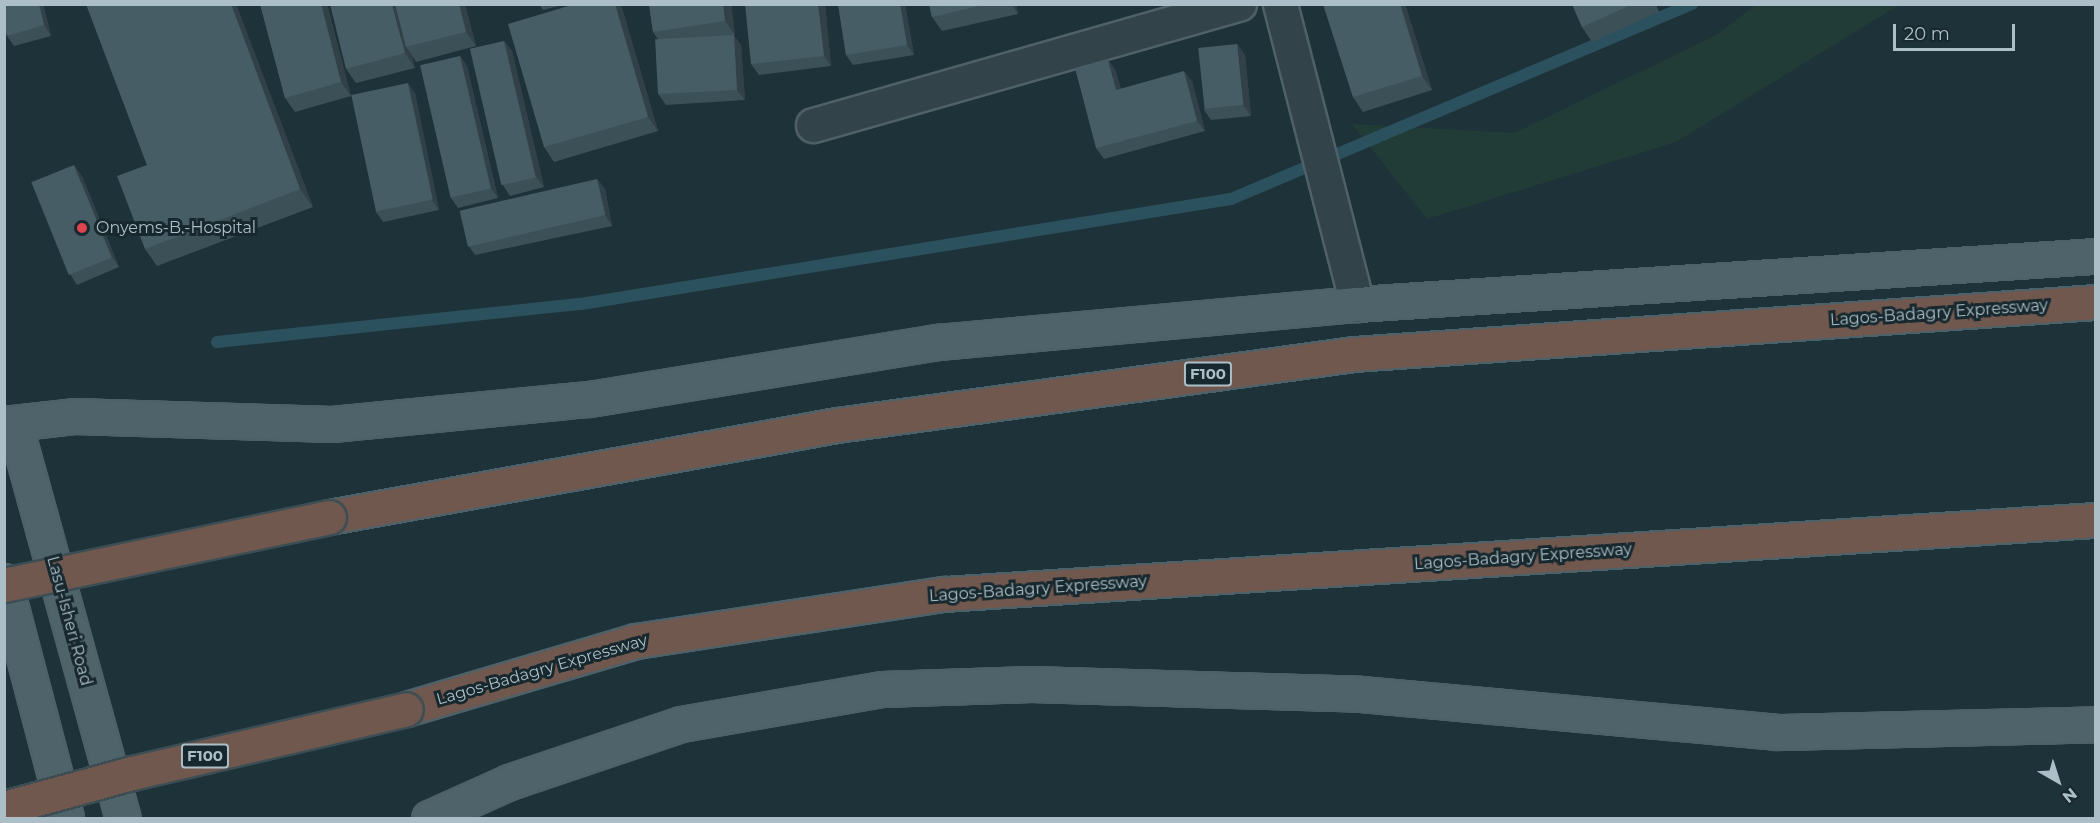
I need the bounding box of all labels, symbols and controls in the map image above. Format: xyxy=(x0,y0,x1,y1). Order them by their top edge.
scale bar xyxy=(1896,12,2018,50)
text: 20 m xyxy=(1904,23,1950,45)
place label: Onyems-B.-Hospital xyxy=(96,218,256,238)
marker: Onyems-B.-Hospital xyxy=(73,219,91,237)
street label: Lagos-Badagry Expressway xyxy=(1829,296,2049,330)
road number: F100 xyxy=(1182,362,1234,386)
street label: Lagos-Badagry Expressway xyxy=(1413,540,1633,574)
street label: Lasu-Isheri Road xyxy=(42,554,96,688)
street label: Lagos-Badagry Expressway xyxy=(928,572,1148,606)
street label: Lagos-Badagry Expressway xyxy=(434,631,650,709)
road number: F100 xyxy=(180,744,230,768)
north arrow xyxy=(2028,751,2088,811)
text: N xyxy=(2059,784,2081,807)

